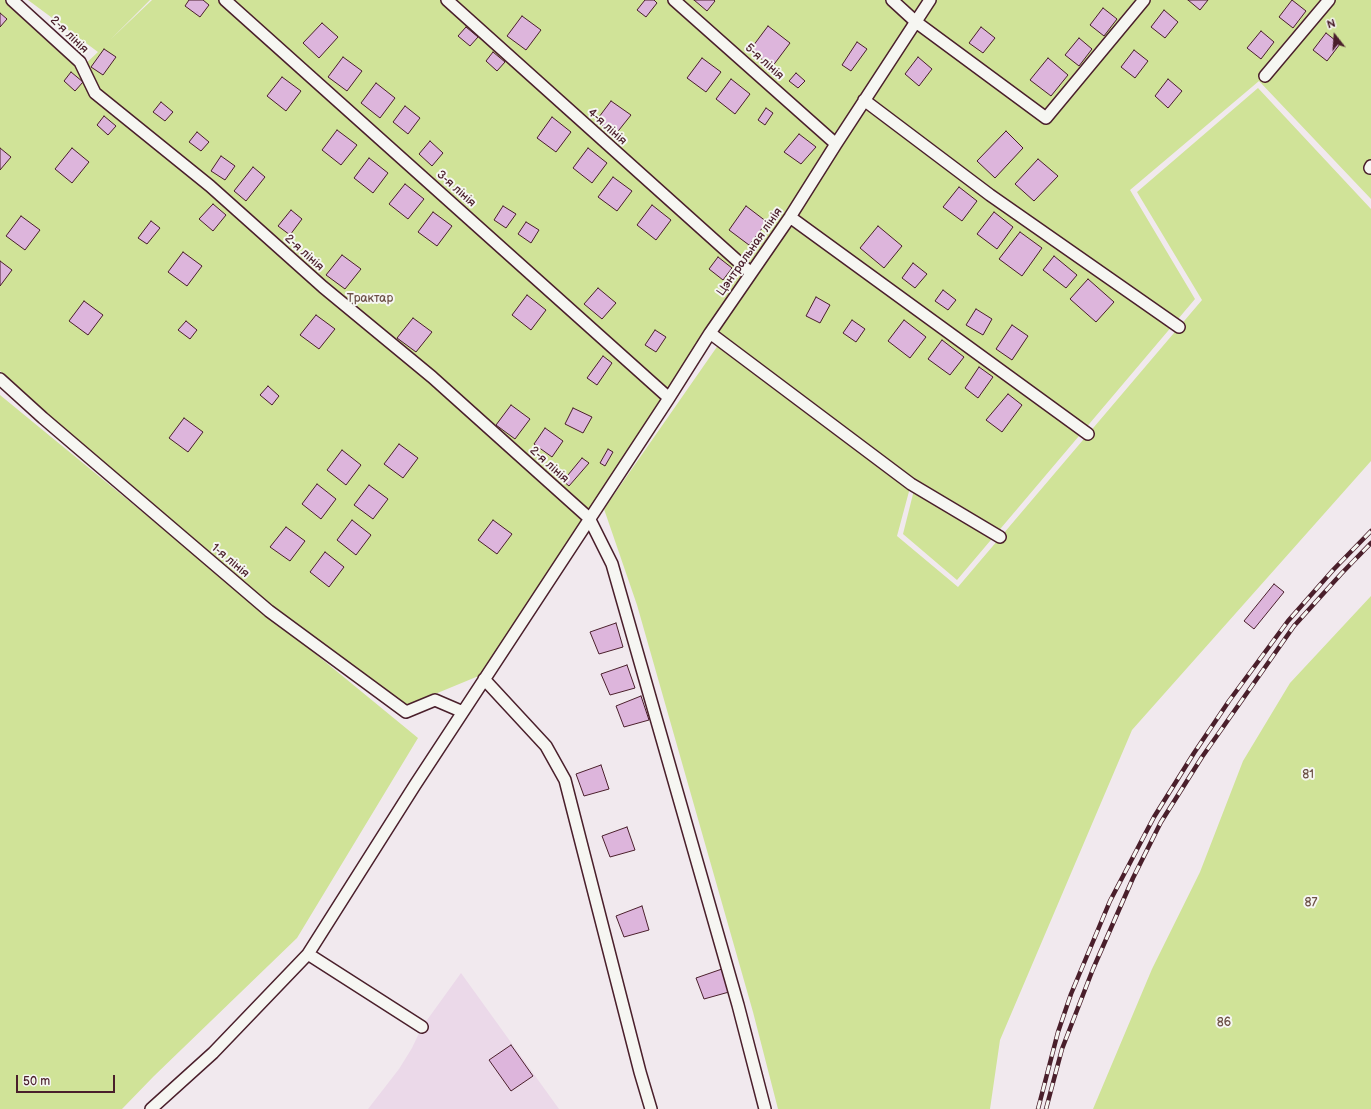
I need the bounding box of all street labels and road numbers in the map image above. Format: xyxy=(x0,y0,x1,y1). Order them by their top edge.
street label: 2-я лінія xyxy=(47,13,91,57)
street label: 5-я лінія xyxy=(742,41,786,83)
street label: 4-я лінія xyxy=(584,106,630,148)
street label: 3-я лінія xyxy=(433,168,479,210)
street label: Цэнтральная лінія xyxy=(714,205,786,299)
street label: 2-я лінія xyxy=(282,232,326,274)
street label: 2-я лінія xyxy=(527,444,571,486)
street label: 1-я лінія xyxy=(208,541,252,581)

